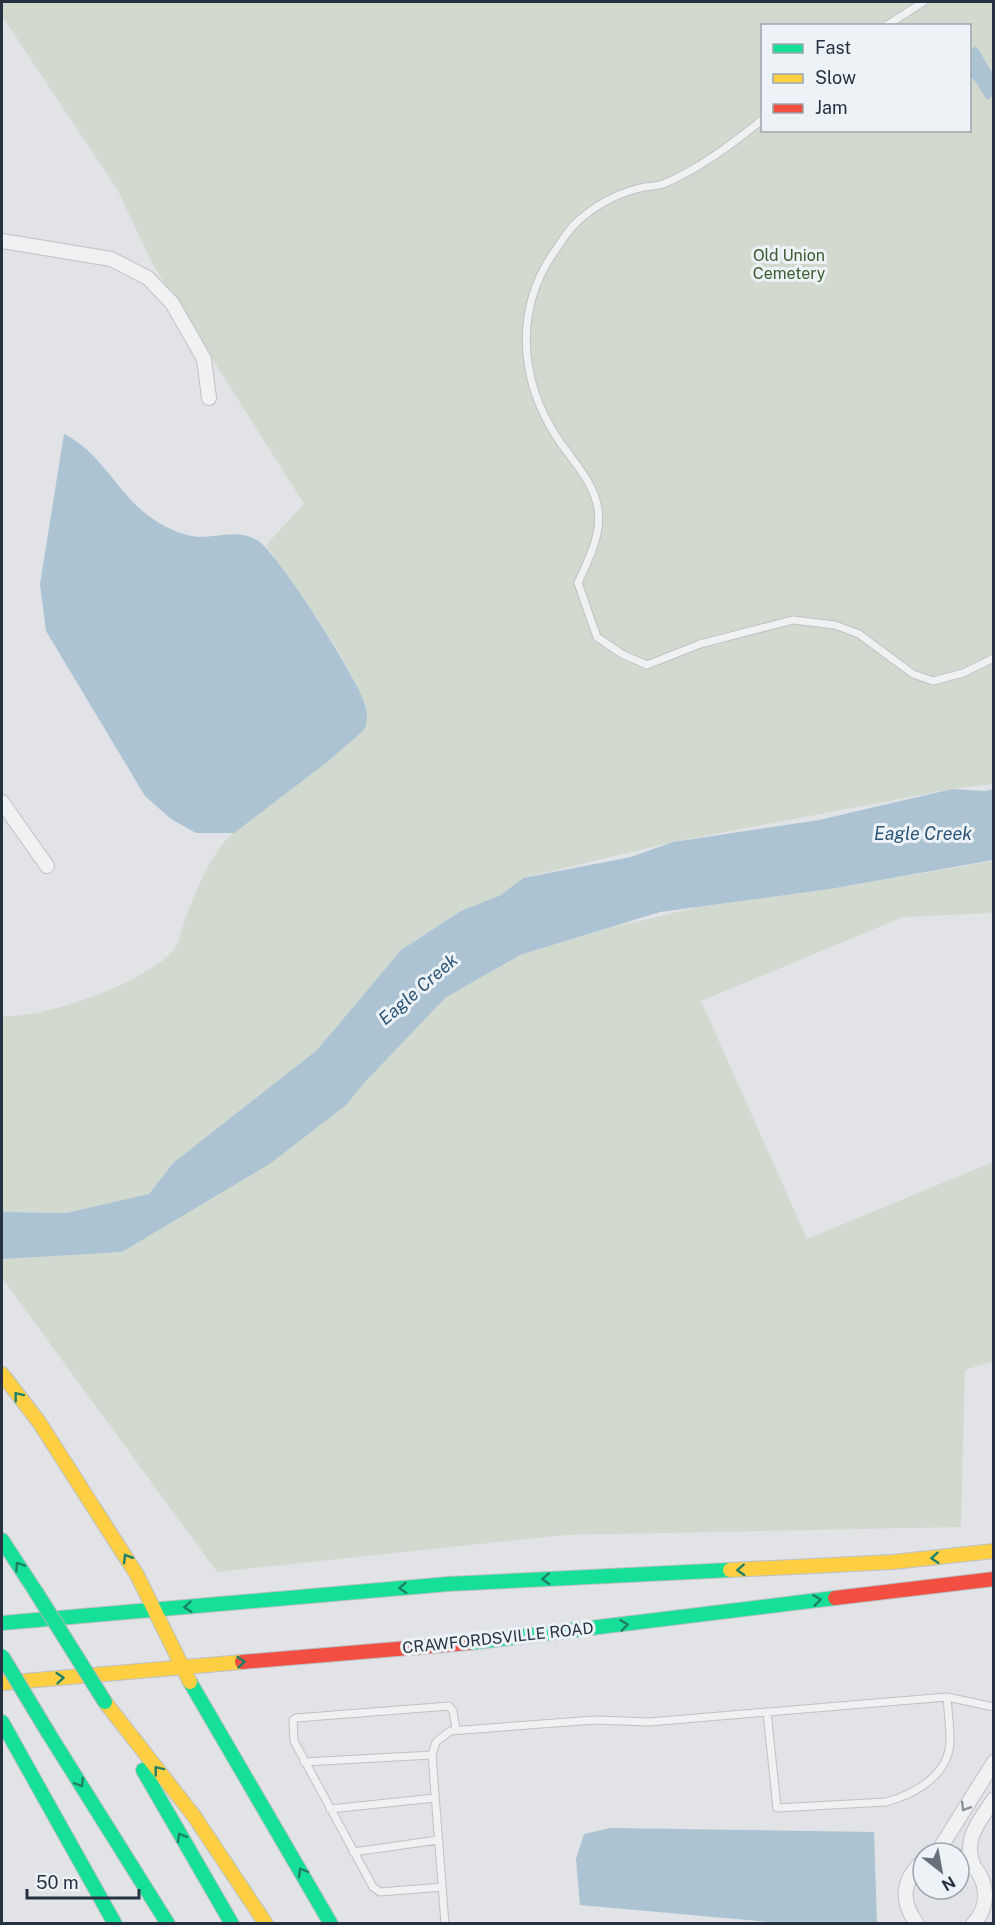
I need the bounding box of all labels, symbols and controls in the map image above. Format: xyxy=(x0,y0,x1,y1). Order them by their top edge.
legend xyxy=(761,24,971,132)
text: Fast xyxy=(815,37,851,58)
text: Slow xyxy=(815,67,856,88)
text: Jam xyxy=(815,97,848,118)
park label: Old Union Cemetery xyxy=(753,246,826,283)
water label: Eagle Creek xyxy=(874,823,972,844)
water label: Eagle Creek xyxy=(374,949,462,1029)
one-way arrow xyxy=(15,1391,26,1402)
one-way arrow xyxy=(931,1551,940,1564)
one-way arrow xyxy=(122,1554,134,1564)
one-way arrow xyxy=(14,1562,26,1572)
one-way arrow xyxy=(736,1563,745,1576)
one-way arrow xyxy=(541,1572,550,1585)
one-way arrow xyxy=(399,1581,408,1594)
one-way arrow xyxy=(812,1595,822,1607)
one-way arrow xyxy=(184,1600,193,1613)
street label: CRAWFORDSVILLE ROAD xyxy=(402,1619,594,1657)
one-way arrow xyxy=(619,1619,628,1631)
one-way arrow xyxy=(237,1656,246,1669)
one-way arrow xyxy=(55,1672,64,1685)
one-way arrow xyxy=(155,1766,166,1777)
one-way arrow xyxy=(73,1777,85,1787)
one-way arrow xyxy=(960,1801,972,1811)
one-way arrow xyxy=(176,1833,188,1843)
north arrow xyxy=(911,1841,971,1901)
scale bar xyxy=(27,1862,140,1900)
one-way arrow xyxy=(298,1868,310,1879)
text: 50 m xyxy=(36,1872,79,1893)
text: N xyxy=(938,1872,959,1895)

